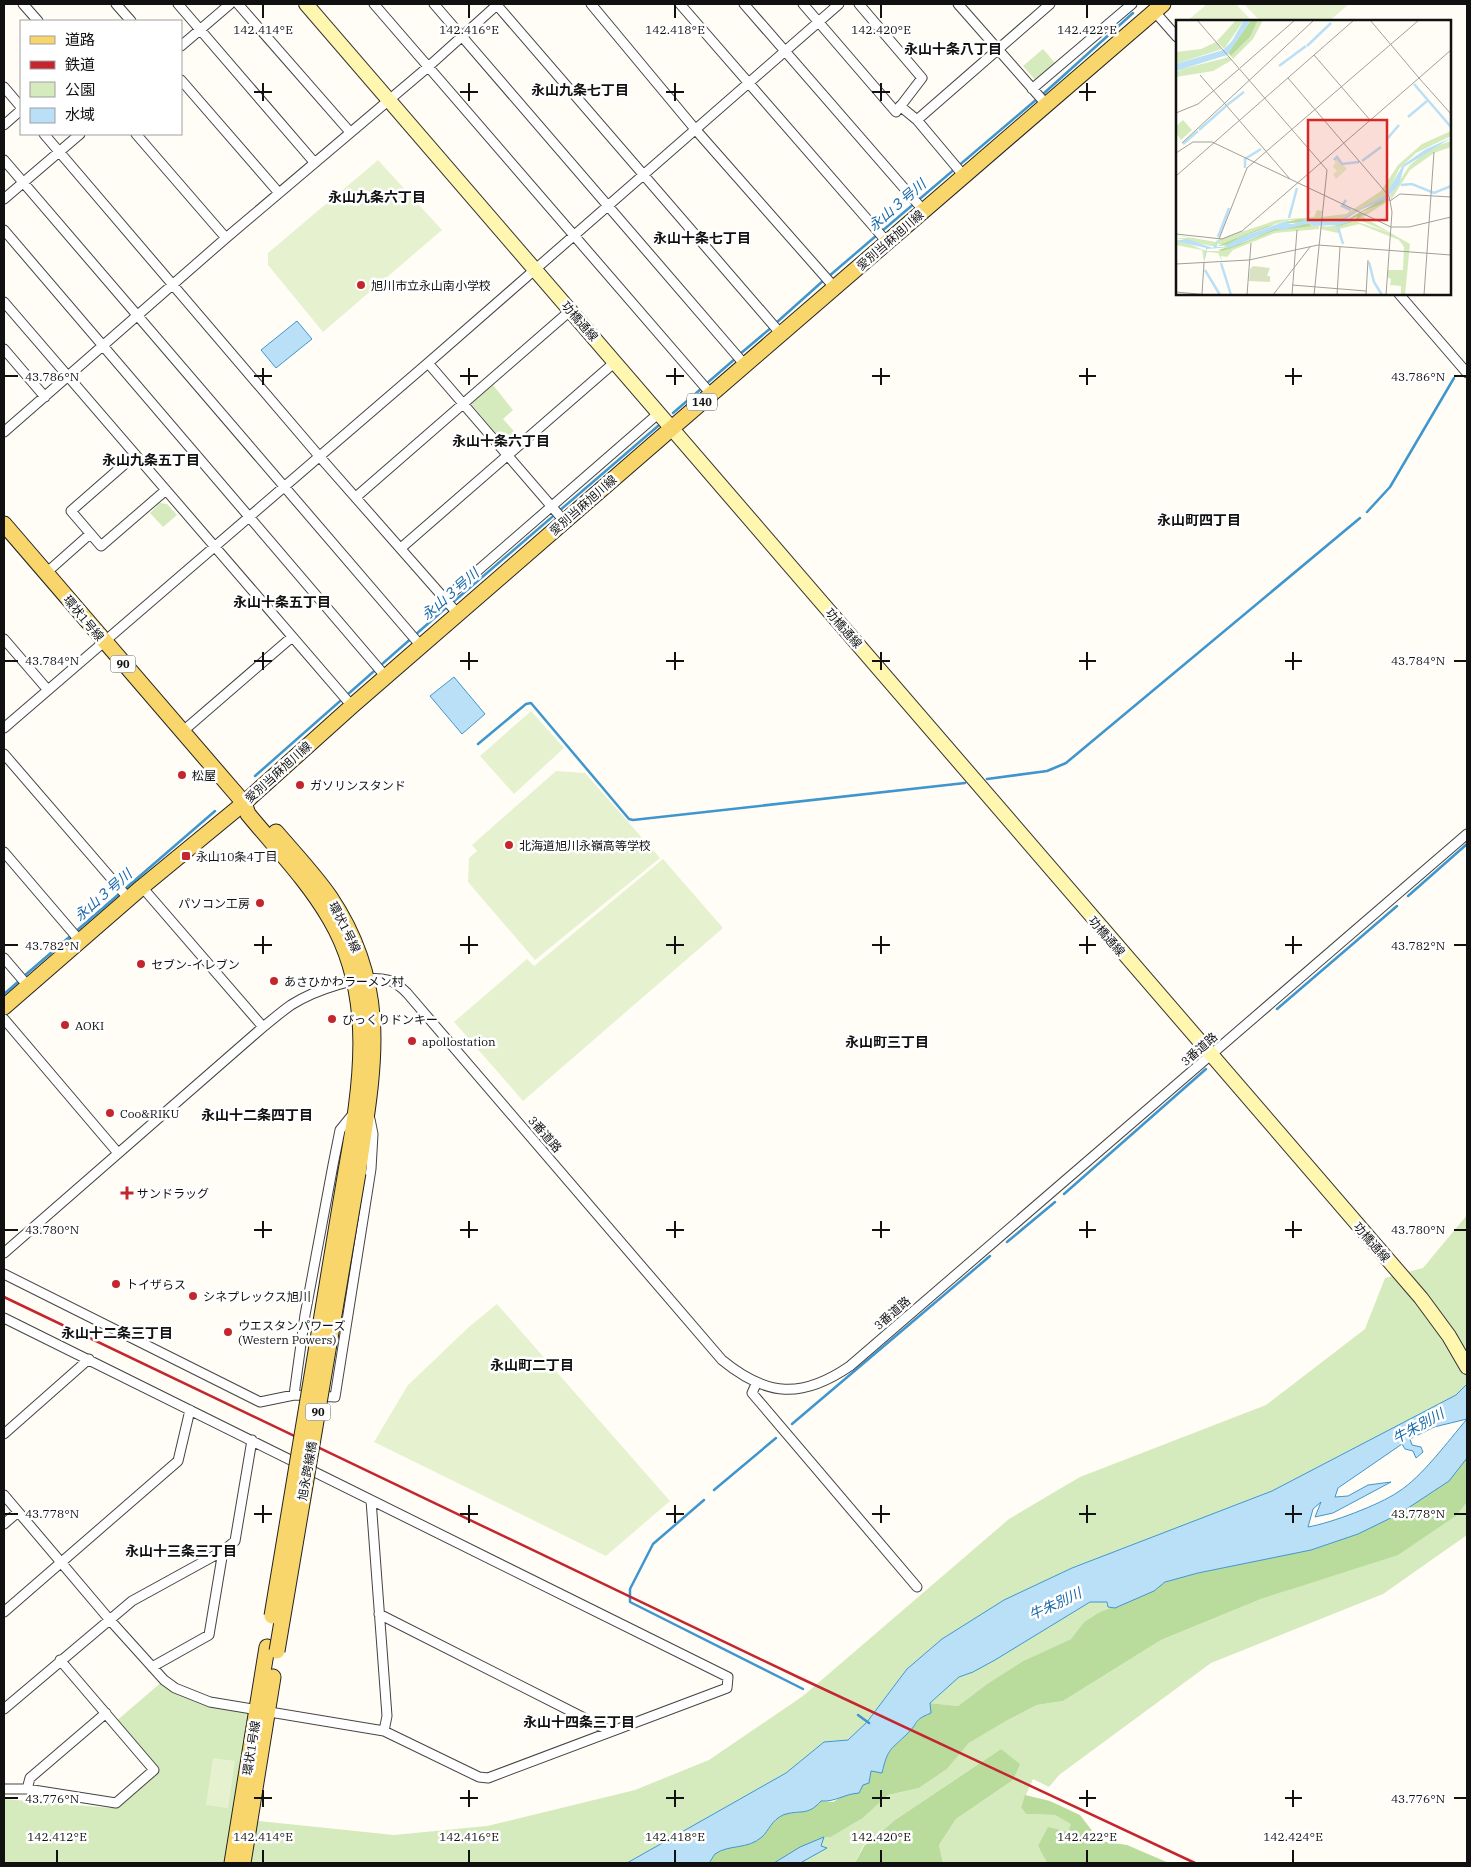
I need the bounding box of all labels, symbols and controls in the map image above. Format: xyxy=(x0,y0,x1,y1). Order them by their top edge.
legend xyxy=(20,20,182,135)
inset map xyxy=(1176,20,1451,295)
text: 142.414°E xyxy=(233,22,293,37)
text: 142.416°E xyxy=(439,22,499,37)
text: 142.418°E xyxy=(645,22,705,37)
text: 142.420°E xyxy=(851,22,911,37)
text: 142.422°E xyxy=(1057,22,1117,37)
text: 道路 xyxy=(65,30,95,49)
district label: 永山十条八丁目 xyxy=(904,40,1002,58)
text: 鉄道 xyxy=(65,55,95,74)
text: 公園 xyxy=(65,80,95,99)
district label: 永山九条七丁目 xyxy=(531,81,629,99)
text: 水域 xyxy=(65,105,95,124)
water label: 永山３号川 xyxy=(865,174,931,235)
district label: 永山九条六丁目 xyxy=(328,188,426,206)
street label: 愛別当麻旭川線 xyxy=(853,207,927,273)
district label: 永山十条七丁目 xyxy=(653,229,751,247)
place label: 旭川市立永山南小学校 xyxy=(371,278,491,293)
marker: 旭川市立永山南小学校 xyxy=(355,279,367,291)
street label: 功橋通線 xyxy=(559,298,601,344)
text: 43.786°N xyxy=(25,369,79,384)
text: 43.786°N xyxy=(1391,369,1445,384)
road number: 140 xyxy=(687,394,717,411)
district label: 永山十条六丁目 xyxy=(452,432,550,450)
district label: 永山九条五丁目 xyxy=(102,451,200,469)
street label: 愛別当麻旭川線 xyxy=(546,472,620,538)
district label: 永山町四丁目 xyxy=(1157,511,1241,529)
water label: 永山３号川 xyxy=(418,563,484,624)
street label: 環状1号線 xyxy=(61,592,107,644)
district label: 永山十条五丁目 xyxy=(233,593,331,611)
street label: 功橋通線 xyxy=(823,605,865,651)
text: 43.784°N xyxy=(25,653,79,668)
text: 43.784°N xyxy=(1391,653,1445,668)
road number: 90 xyxy=(110,656,136,672)
street label: 愛別当麻旭川線 xyxy=(242,738,314,806)
place label: 松屋 xyxy=(192,768,216,783)
marker: 松屋 xyxy=(176,769,188,781)
place label: ガソリンスタンド xyxy=(310,778,406,793)
marker: ガソリンスタンド xyxy=(294,779,306,791)
place label: 北海道旭川永嶺高等学校 xyxy=(519,838,651,853)
marker: 北海道旭川永嶺高等学校 xyxy=(503,839,515,851)
place label: 永山10条4丁目 xyxy=(196,849,278,864)
marker: 永山10条4丁目 xyxy=(180,850,192,862)
water label: 永山３号川 xyxy=(71,864,137,925)
place label: パソコン工房 xyxy=(178,896,250,911)
marker: パソコン工房 xyxy=(254,897,266,909)
street label: 環状1号線 xyxy=(326,899,364,955)
street label: 功橋通線 xyxy=(1086,913,1128,959)
text: 43.782°N xyxy=(25,938,79,953)
text: 43.782°N xyxy=(1391,938,1445,953)
place label: セブン-イレブン xyxy=(151,957,240,972)
marker: セブン-イレブン xyxy=(135,958,147,970)
place label: あさひかわラーメン村 xyxy=(284,974,405,989)
marker: あさひかわラーメン村 xyxy=(268,975,280,987)
place label: びっくりドンキー xyxy=(342,1012,438,1027)
marker: びっくりドンキー xyxy=(326,1013,338,1025)
place label: AOKI xyxy=(75,1018,104,1033)
marker: AOKI xyxy=(59,1019,71,1031)
street label: 3番道路 xyxy=(1178,1029,1220,1069)
district label: 永山町三丁目 xyxy=(845,1033,929,1051)
place label: apollostation xyxy=(422,1034,496,1049)
marker: apollostation xyxy=(406,1035,418,1047)
place label: Coo&RIKU xyxy=(120,1106,180,1121)
district label: 永山十二条四丁目 xyxy=(201,1106,313,1124)
marker: Coo&RIKU xyxy=(104,1107,116,1119)
street label: 3番道路 xyxy=(525,1113,565,1155)
place label: サンドラッグ xyxy=(137,1186,209,1201)
marker: サンドラッグ xyxy=(121,1187,133,1199)
street label: 功橋通線 xyxy=(1351,1219,1393,1265)
text: 43.780°N xyxy=(25,1222,79,1237)
text: 43.780°N xyxy=(1391,1222,1445,1237)
place label: トイザらス xyxy=(126,1277,186,1292)
marker: トイザらス xyxy=(110,1278,122,1290)
place label: シネプレックス旭川 xyxy=(203,1289,311,1304)
marker: シネプレックス旭川 xyxy=(187,1290,199,1302)
street label: 3番道路 xyxy=(871,1293,913,1333)
place label: ウエスタンパワーズ (Western Powers) xyxy=(238,1318,345,1347)
district label: 永山十二条三丁目 xyxy=(61,1324,173,1342)
marker: ウエスタンパワーズ (Western Powers) xyxy=(222,1326,234,1338)
district label: 永山町二丁目 xyxy=(490,1356,574,1374)
road number: 90 xyxy=(306,1404,330,1420)
water label: 牛朱別川 xyxy=(1389,1404,1449,1447)
street label: 旭永跨線橋 xyxy=(294,1440,320,1502)
text: 43.778°N xyxy=(25,1506,79,1521)
text: 43.778°N xyxy=(1391,1506,1445,1521)
district label: 永山十三条三丁目 xyxy=(125,1542,237,1560)
water label: 牛朱別川 xyxy=(1026,1583,1086,1624)
district label: 永山十四条三丁目 xyxy=(523,1713,635,1731)
street label: 環状1号線 xyxy=(239,1720,263,1776)
text: 43.776°N xyxy=(25,1791,79,1806)
text: 43.776°N xyxy=(1391,1791,1445,1806)
text: 142.412°E xyxy=(27,1829,87,1844)
text: 142.414°E xyxy=(233,1829,293,1844)
text: 142.416°E xyxy=(439,1829,499,1844)
text: 142.418°E xyxy=(645,1829,705,1844)
text: 142.420°E xyxy=(851,1829,911,1844)
text: 142.422°E xyxy=(1057,1829,1117,1844)
text: 142.424°E xyxy=(1263,1829,1323,1844)

